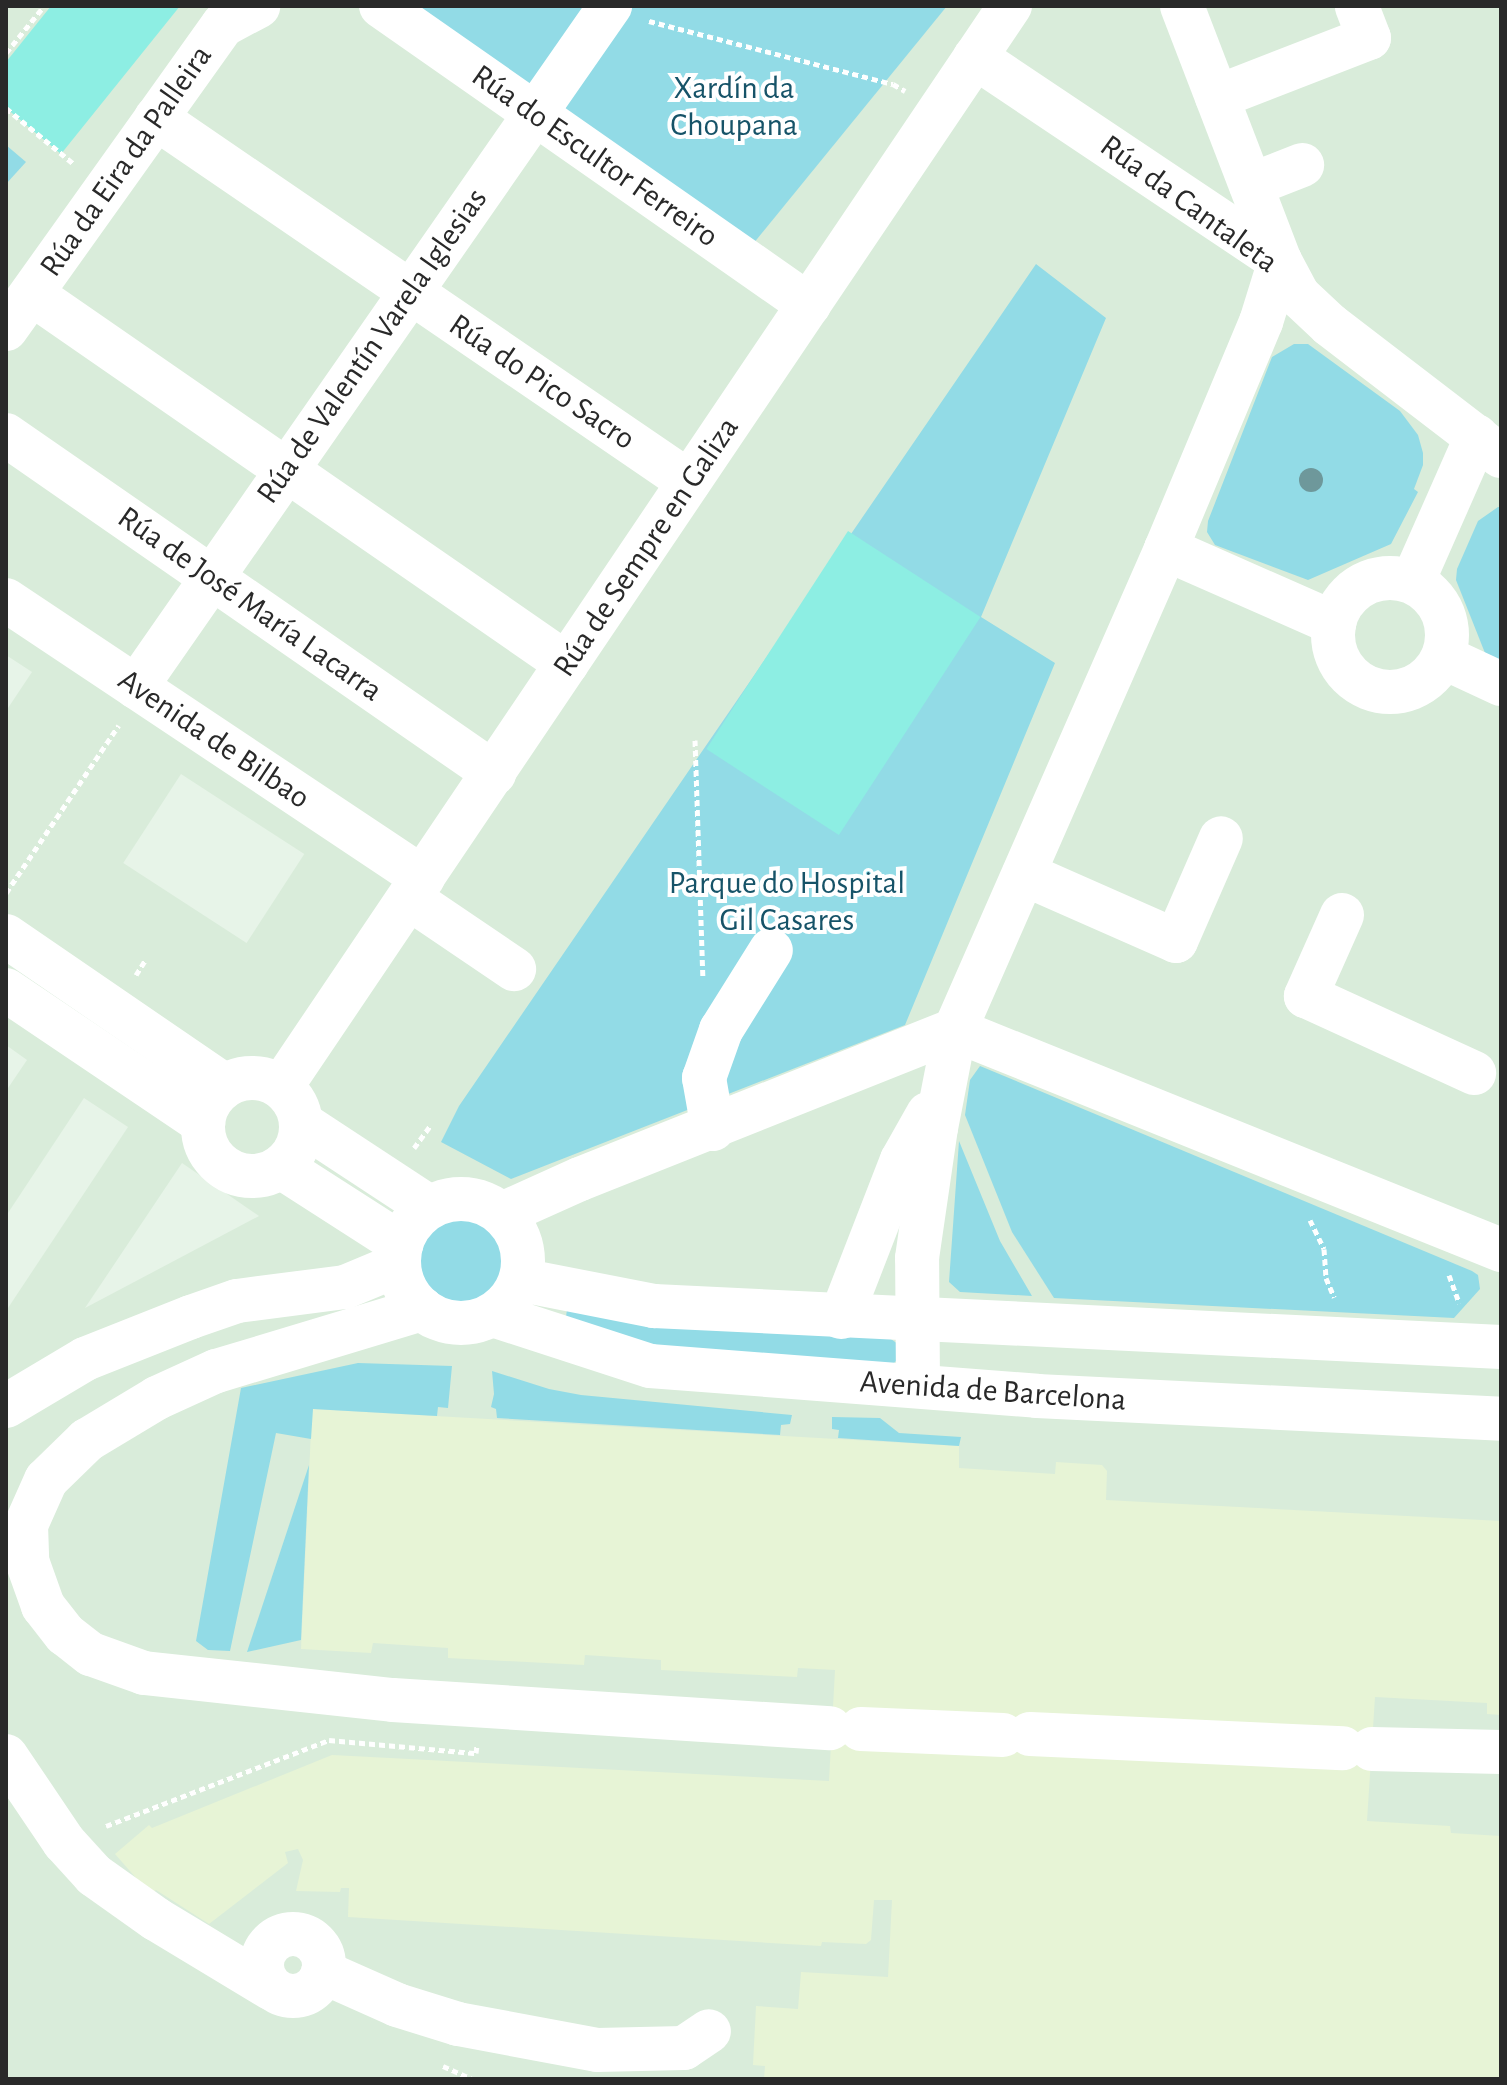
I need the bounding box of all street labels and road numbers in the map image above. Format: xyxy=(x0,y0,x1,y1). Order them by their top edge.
street label: Rúa da Eira da Palleira xyxy=(32,38,220,284)
street label: Rúa do Escultor Ferreiro xyxy=(464,56,726,256)
street label: Rúa da Cantaleta xyxy=(1093,127,1285,281)
street label: Rúa de Valentín Varela Iglesias xyxy=(248,181,496,511)
street label: Rúa do Pico Sacro xyxy=(442,306,642,458)
street label: Rúa de Sempre en Galiza xyxy=(545,410,747,684)
street label: Rúa de José María Lacarra xyxy=(110,498,390,710)
street label: Avenida de Bilbao xyxy=(111,661,317,817)
street label: Avenida de Barcelona xyxy=(859,1363,1127,1419)

